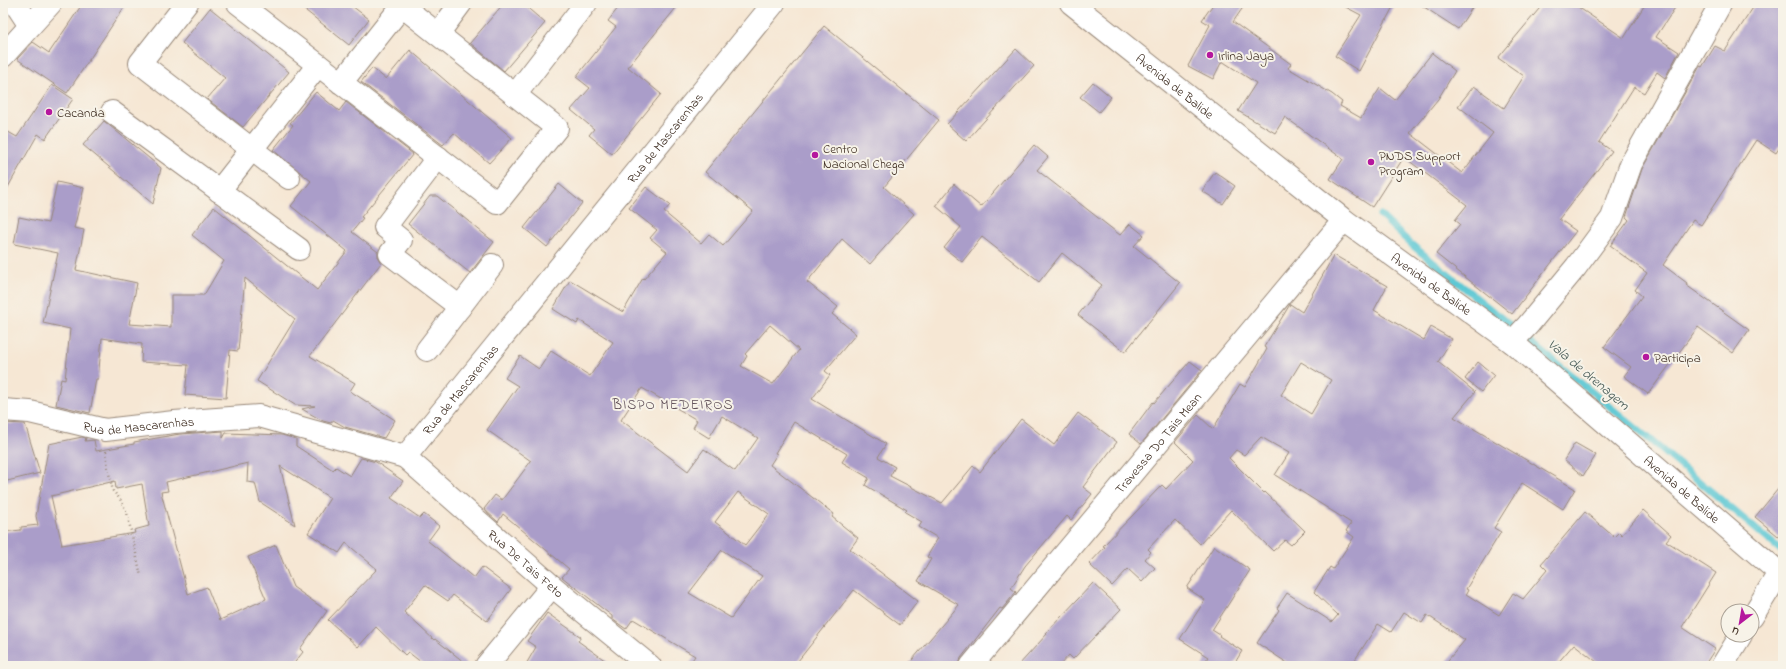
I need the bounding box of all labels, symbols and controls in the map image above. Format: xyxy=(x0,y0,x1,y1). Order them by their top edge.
place label: Irlina Jaya xyxy=(1218,47,1274,67)
street label: Avenida de Balide xyxy=(1131,50,1218,124)
marker: Irlina Jaya xyxy=(1205,50,1215,60)
street label: Rua de Mascarenhas xyxy=(623,89,709,188)
place label: Cacanda xyxy=(57,104,105,123)
marker: Cacanda xyxy=(44,107,54,117)
place label: Centro Nacional Chega xyxy=(823,140,905,175)
place label: PNDS Support Program xyxy=(1379,147,1461,182)
marker: Centro Nacional Chega xyxy=(810,150,820,160)
marker: PNDS Support Program xyxy=(1366,157,1376,167)
street label: Avenida de Balide xyxy=(1387,249,1475,321)
water label: Vala de drenagem xyxy=(1542,334,1634,416)
street label: Rua de Mascarenhas xyxy=(419,340,504,439)
place label: Participa xyxy=(1654,349,1701,368)
marker: Participa xyxy=(1641,352,1651,362)
street label: Travessa Do Tais Mean xyxy=(1111,389,1207,498)
district label: BISPO MEDEIROS xyxy=(612,395,733,416)
street label: Rua de Mascarenhas xyxy=(81,413,195,441)
street label: Avenida de Balide xyxy=(1639,452,1724,528)
street label: Rua De Tais Feto xyxy=(483,526,567,603)
north arrow xyxy=(1720,603,1760,643)
text: U xyxy=(1728,622,1742,639)

